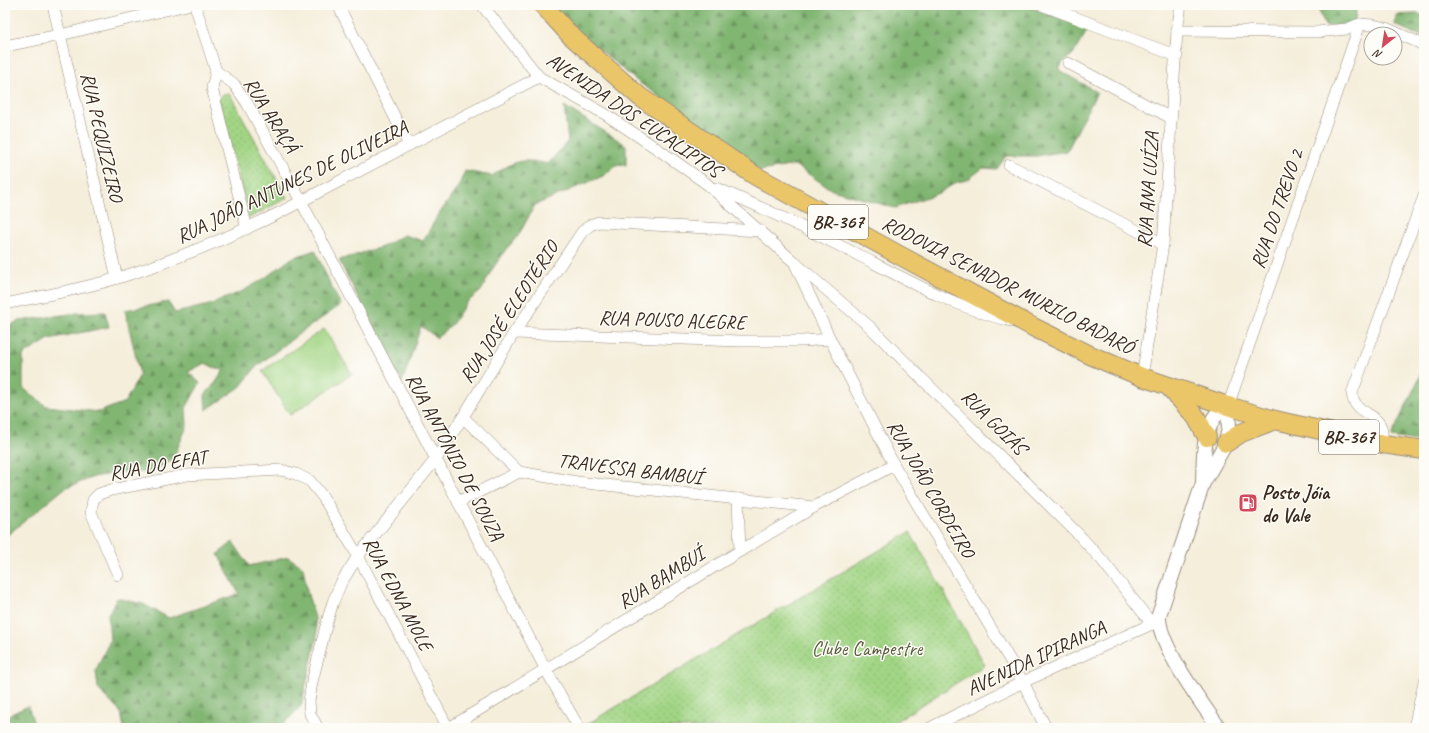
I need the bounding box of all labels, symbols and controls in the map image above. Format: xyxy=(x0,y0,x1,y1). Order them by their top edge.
north arrow xyxy=(1363,26,1403,66)
text: N xyxy=(1370,46,1384,62)
street label: AVENIDA DOS EUCALIPTOS xyxy=(542,47,730,185)
street label: RUA PEQUIZEIRO xyxy=(75,70,129,206)
street label: RUA ARAÇÁ xyxy=(238,73,305,160)
street label: RUA JOÃO ANTUNES DE OLIVEIRA xyxy=(172,115,413,249)
street label: RUA ANA LUÍZA xyxy=(1131,130,1165,249)
street label: RUA DO TREVO 2 xyxy=(1245,144,1310,272)
road number: BR-367 xyxy=(808,205,868,239)
street label: RODOVIA SENADOR MURILO BADARÓ xyxy=(878,210,1141,361)
street label: RUA JOSÉ ELEOTÉRIO xyxy=(454,235,565,387)
street label: RUA POUSO ALEGRE xyxy=(598,305,749,335)
street label: RUA ANTÔNIO DE SOUZA xyxy=(400,369,510,546)
street label: RUA GOIÁS xyxy=(956,384,1035,463)
street label: RUA JOÃO CORDEIRO xyxy=(882,416,982,564)
road number: BR-367 xyxy=(1319,420,1379,454)
street label: RUA DO EFAT xyxy=(107,443,213,486)
street label: TRAVESSA BAMBUÍ xyxy=(557,448,708,491)
place label: Posto Jóia do Vale xyxy=(1262,480,1331,528)
fuel station icon: Posto Jóia do Vale xyxy=(1237,492,1259,514)
street label: RUA EDNA MOLE xyxy=(357,533,440,658)
street label: RUA BAMBUÍ xyxy=(613,539,713,614)
street label: AVENIDA IPIRANGA xyxy=(962,614,1110,701)
park label: Clube Campestre xyxy=(812,636,924,661)

